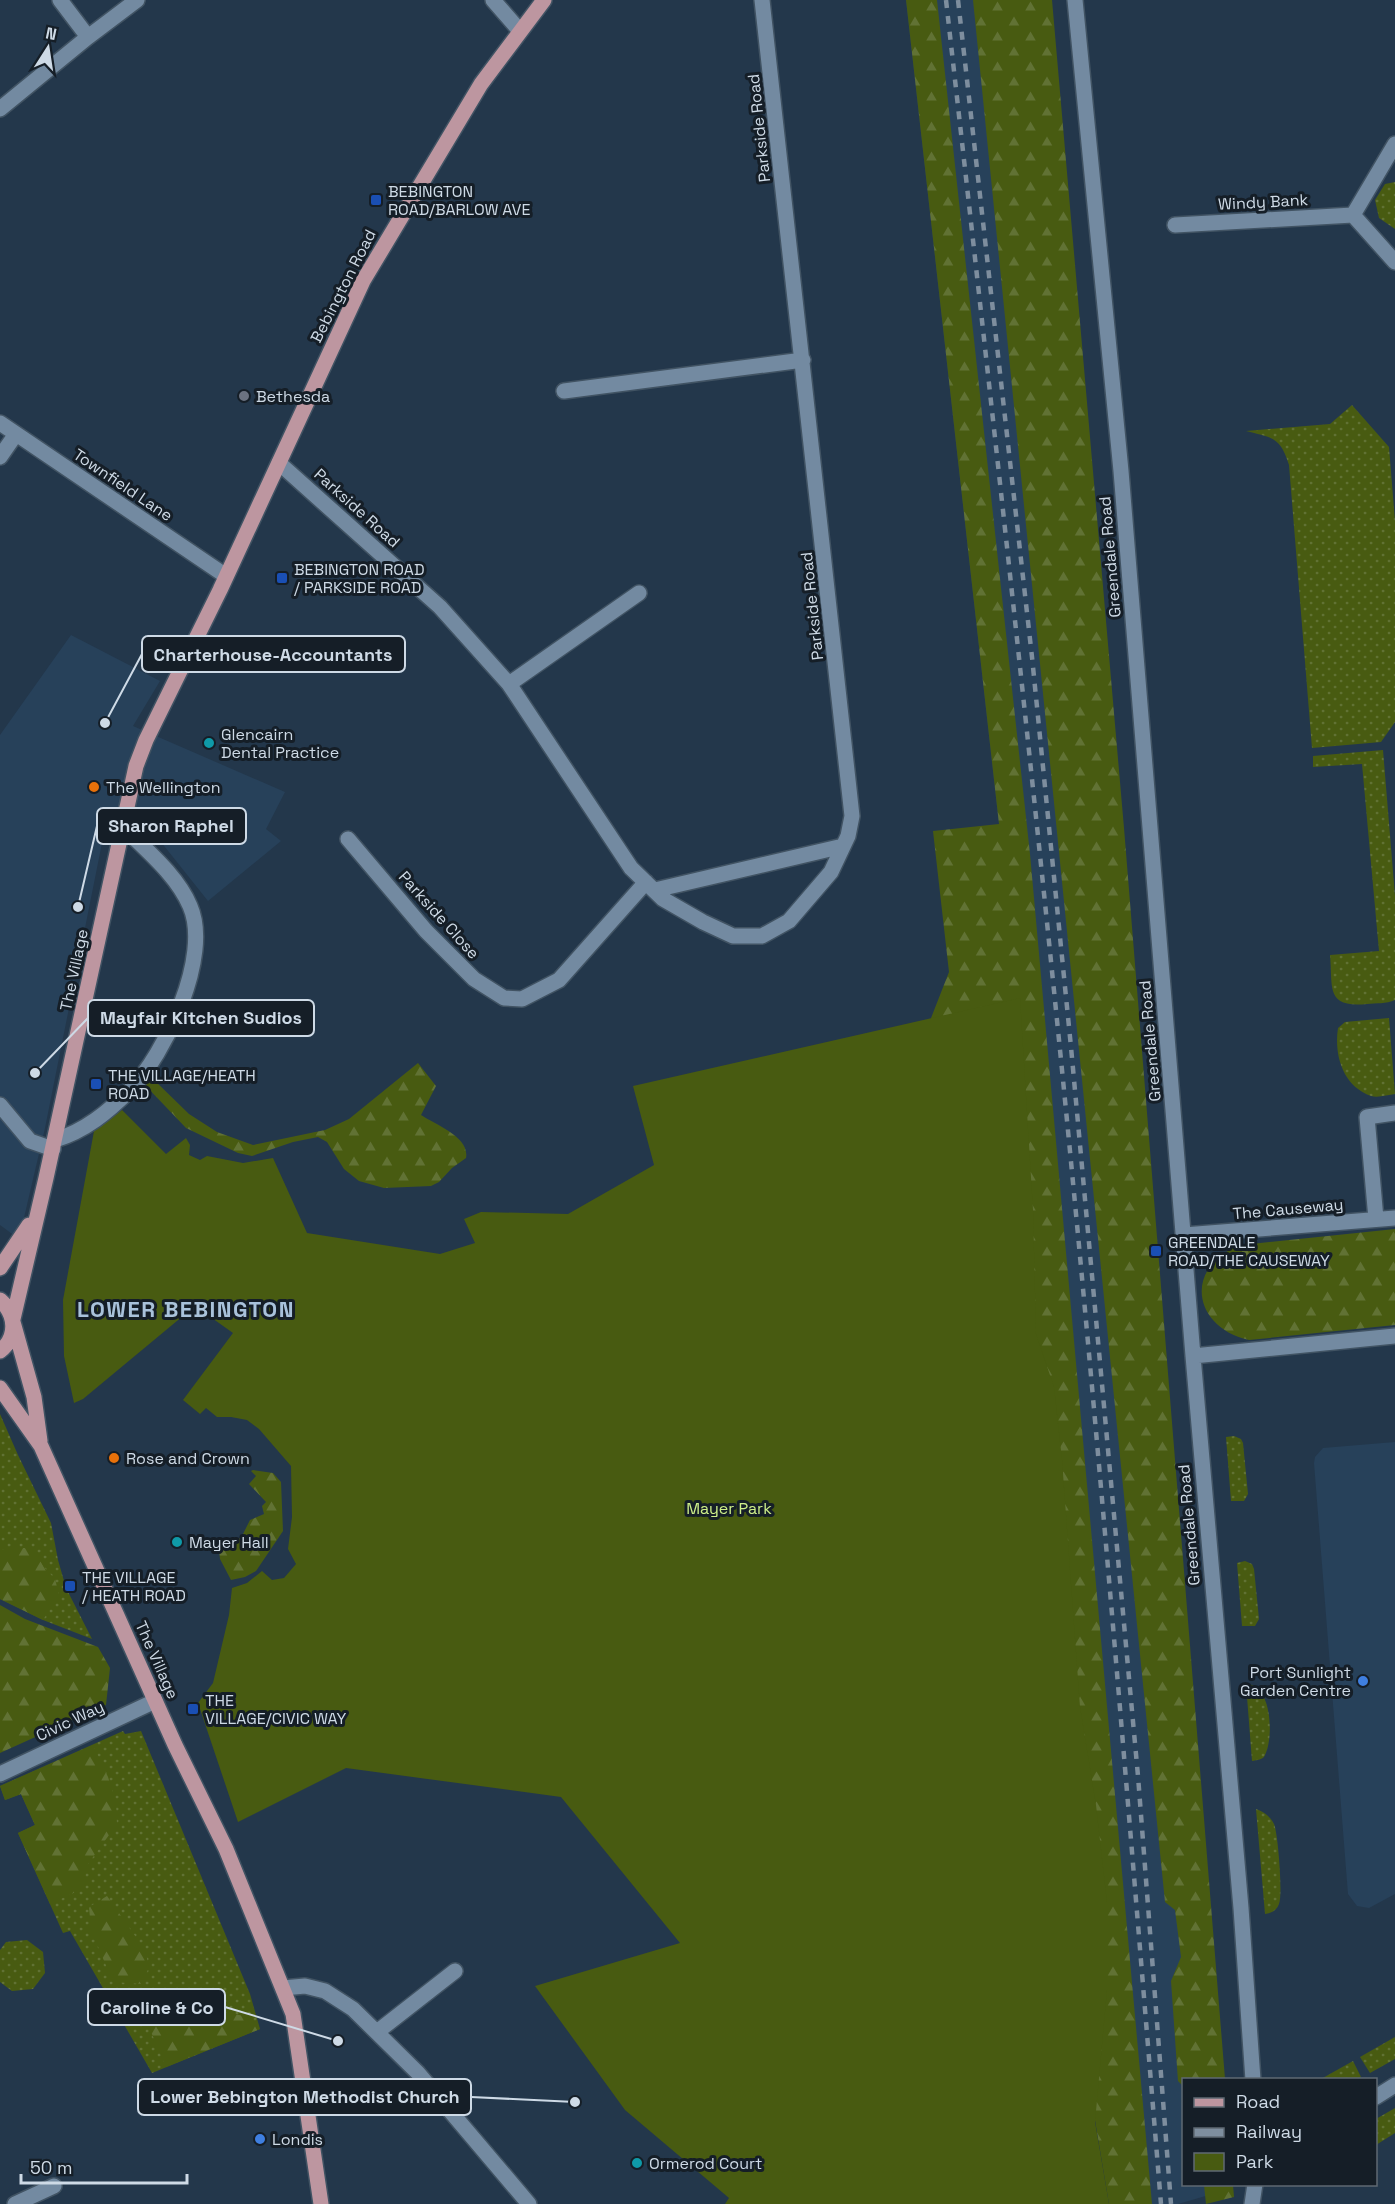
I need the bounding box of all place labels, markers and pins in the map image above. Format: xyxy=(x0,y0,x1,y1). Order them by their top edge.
place label: BEBINGTON ROAD/BARLOW AVE xyxy=(388,181,531,220)
marker: BEBINGTON ROAD/BARLOW AVE xyxy=(369,193,383,207)
place label: Bethesda xyxy=(256,386,330,407)
marker: Bethesda xyxy=(237,389,251,403)
place label: BEBINGTON ROAD / PARKSIDE ROAD xyxy=(294,559,425,598)
marker: BEBINGTON ROAD / PARKSIDE ROAD xyxy=(275,571,289,585)
callout: Charterhouse-Accountants xyxy=(142,636,405,672)
place label: Glencairn Dental Practice xyxy=(221,724,339,763)
marker: Glencairn Dental Practice xyxy=(202,736,216,750)
place label: The Wellington xyxy=(106,777,221,798)
marker: The Wellington xyxy=(87,780,101,794)
callout: Sharon Raphel xyxy=(97,808,246,844)
callout: Mayfair Kitchen Sudios xyxy=(88,1000,314,1036)
place label: THE VILLAGE/HEATH ROAD xyxy=(108,1065,256,1104)
marker: THE VILLAGE/HEATH ROAD xyxy=(89,1077,103,1091)
place label: GREENDALE ROAD/THE CAUSEWAY xyxy=(1168,1232,1330,1271)
marker: GREENDALE ROAD/THE CAUSEWAY xyxy=(1149,1244,1163,1258)
place label: Rose and Crown xyxy=(126,1448,250,1469)
marker: Rose and Crown xyxy=(107,1451,121,1465)
place label: Mayer Hall xyxy=(189,1532,269,1553)
marker: Mayer Hall xyxy=(170,1535,184,1549)
place label: THE VILLAGE / HEATH ROAD xyxy=(82,1567,186,1606)
marker: THE VILLAGE / HEATH ROAD xyxy=(63,1579,77,1593)
place label: Port Sunlight Garden Centre xyxy=(1240,1662,1351,1701)
marker: Port Sunlight Garden Centre xyxy=(1356,1674,1370,1688)
place label: THE VILLAGE/CIVIC WAY xyxy=(205,1690,346,1729)
marker: THE VILLAGE/CIVIC WAY xyxy=(186,1702,200,1716)
callout: Caroline & Co xyxy=(88,1989,225,2025)
callout: Lower Bebington Methodist Church xyxy=(138,2079,471,2115)
place label: Londis xyxy=(272,2129,323,2150)
marker: Londis xyxy=(253,2132,267,2146)
place label: Ormerod Court xyxy=(649,2153,762,2174)
marker: Ormerod Court xyxy=(630,2156,644,2170)

